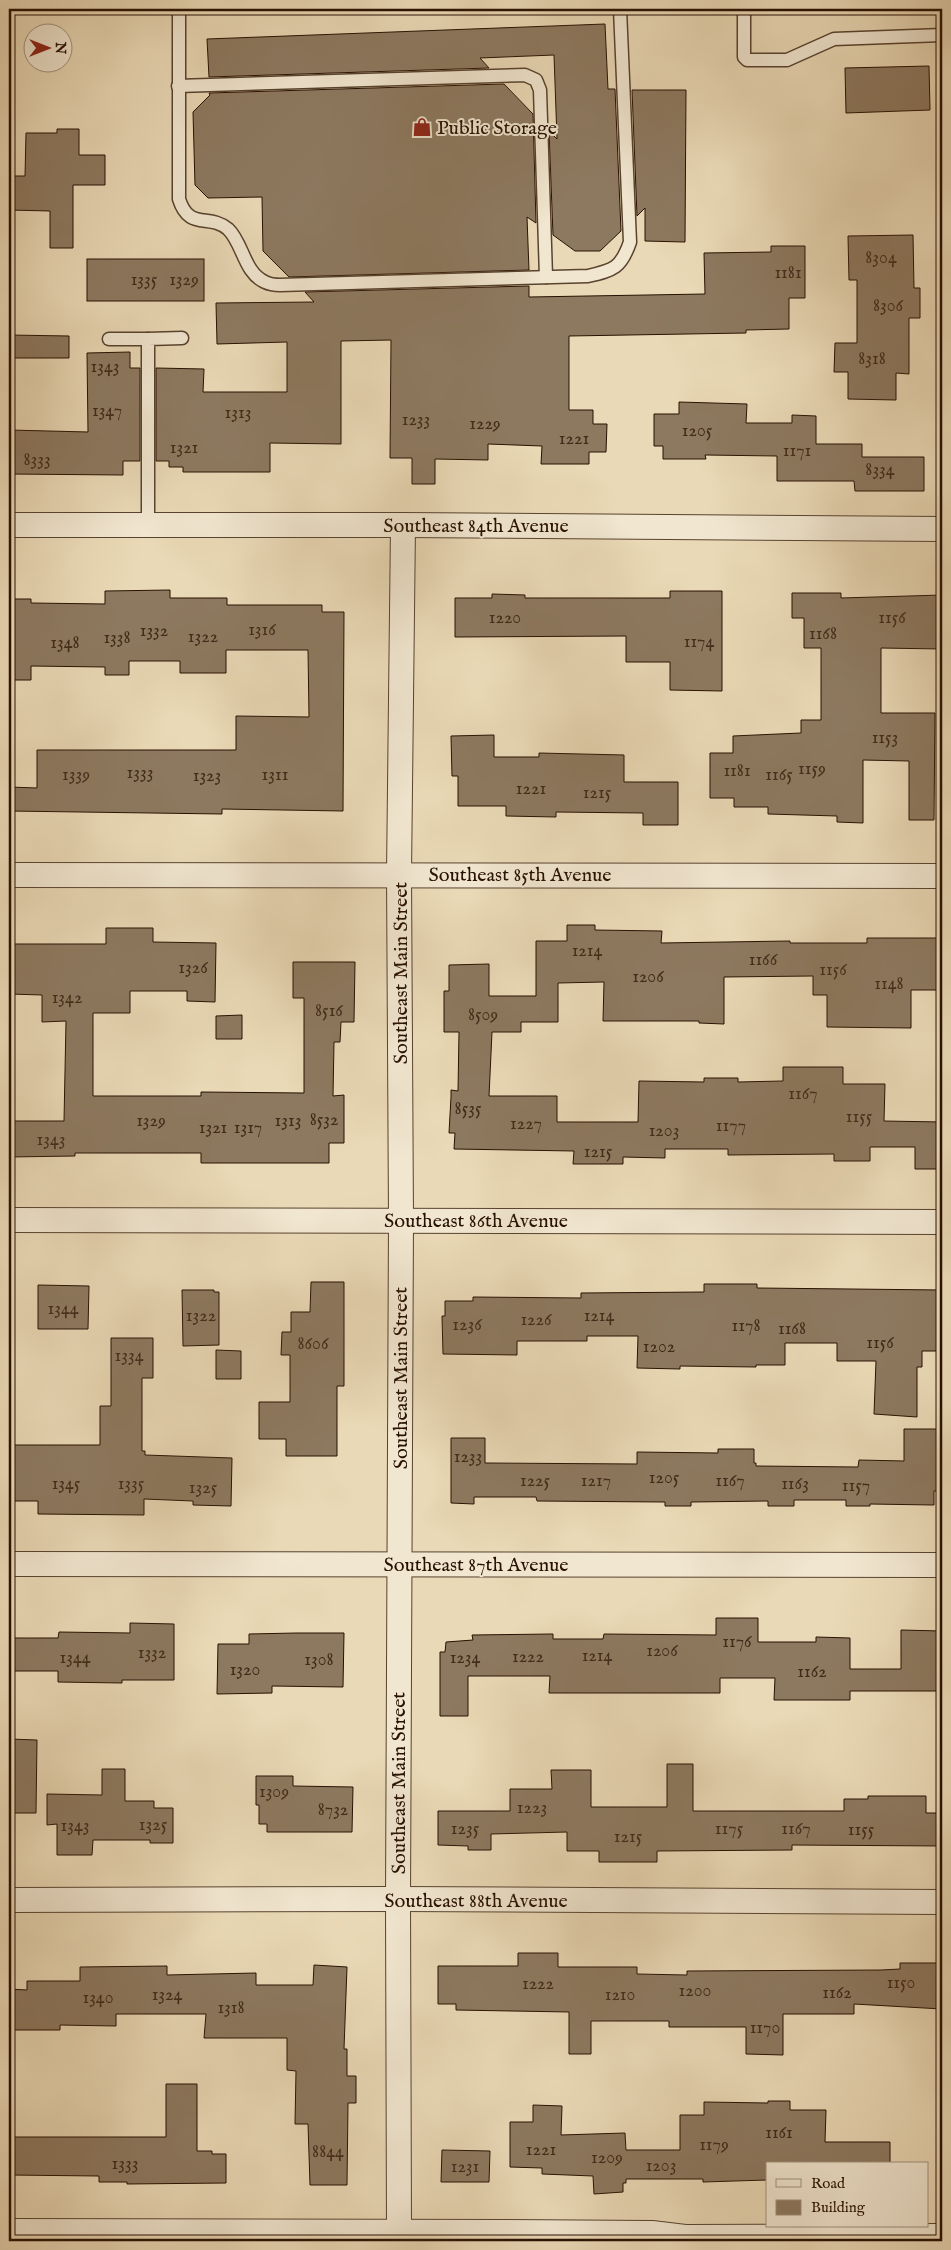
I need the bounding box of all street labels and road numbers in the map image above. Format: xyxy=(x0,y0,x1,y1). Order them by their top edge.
street label: Southeast 84th Avenue xyxy=(383,514,569,539)
street label: Southeast 85th Avenue xyxy=(429,863,611,888)
street label: Southeast Main Street xyxy=(389,882,414,1064)
street label: Southeast 86th Avenue xyxy=(384,1209,568,1234)
street label: Southeast Main Street xyxy=(389,1287,414,1469)
street label: Southeast 87th Avenue xyxy=(383,1553,569,1578)
street label: Southeast Main Street xyxy=(387,1692,412,1874)
street label: Southeast 88th Avenue xyxy=(384,1889,568,1914)

